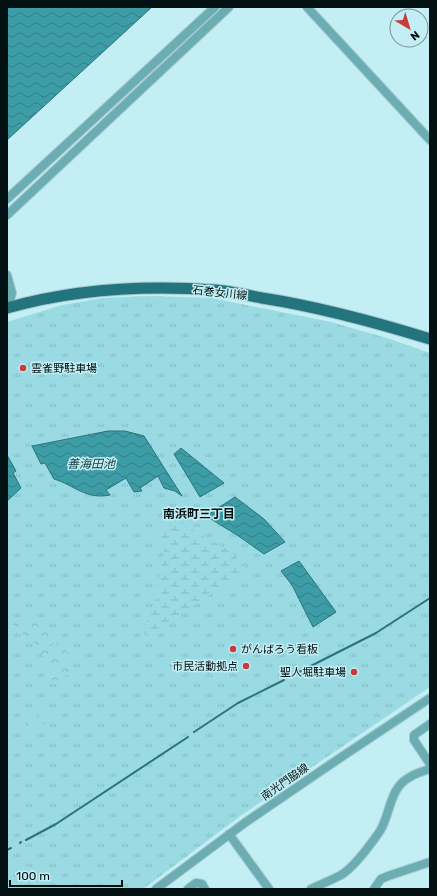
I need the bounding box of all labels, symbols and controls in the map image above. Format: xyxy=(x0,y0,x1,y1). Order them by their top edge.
north arrow xyxy=(389,8,429,48)
text: N xyxy=(408,28,422,43)
street label: 石巻女川線 xyxy=(192,284,248,302)
place label: 雲雀野駐車場 xyxy=(31,362,97,375)
marker: 雲雀野駐車場 xyxy=(18,363,28,373)
water label: 善海田池 xyxy=(67,457,116,471)
district label: 南浜町三丁目 xyxy=(163,507,235,521)
place label: がんばろう看板 xyxy=(241,643,318,656)
marker: がんばろう看板 xyxy=(228,644,238,654)
place label: 市民活動拠点 xyxy=(172,660,238,673)
marker: 市民活動拠点 xyxy=(241,661,251,671)
place label: 聖人堀駐車場 xyxy=(280,666,346,679)
marker: 聖人堀駐車場 xyxy=(349,667,359,677)
street label: 南光門脇線 xyxy=(259,761,311,803)
scale bar xyxy=(10,862,122,888)
text: 100 m xyxy=(16,869,50,883)

